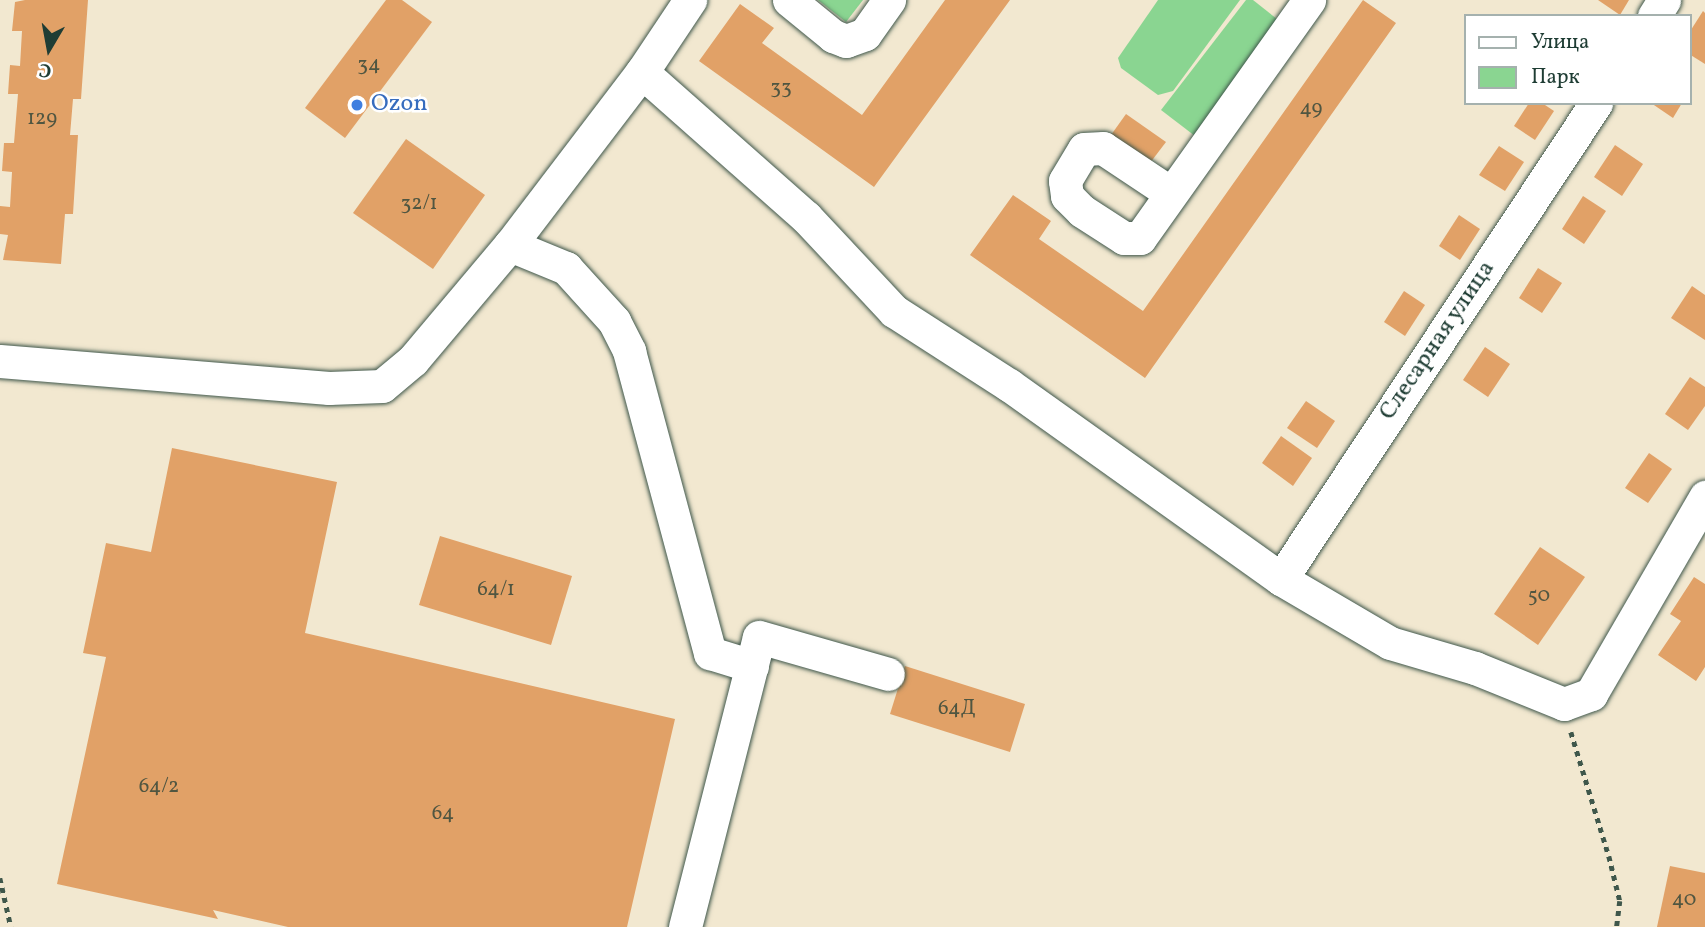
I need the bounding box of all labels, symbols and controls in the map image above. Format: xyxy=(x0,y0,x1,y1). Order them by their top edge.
north arrow xyxy=(14,14,84,84)
legend xyxy=(1464,14,1691,105)
text: Улица xyxy=(1531,28,1589,57)
house number: 34 xyxy=(357,52,381,78)
text: С xyxy=(37,56,54,84)
text: Парк xyxy=(1531,63,1580,92)
house number: 33 xyxy=(770,75,792,101)
place label: Ozon xyxy=(371,91,428,119)
house number: 49 xyxy=(1300,96,1322,122)
marker: Ozon xyxy=(349,97,365,113)
house number: 129 xyxy=(27,106,57,132)
house number: 32/1 xyxy=(400,191,438,217)
street label: Слесарная улица xyxy=(1374,256,1502,426)
house number: 64/1 xyxy=(477,577,515,603)
house number: 50 xyxy=(1528,583,1550,609)
house number: 64Д xyxy=(938,696,976,722)
house number: 64/2 xyxy=(139,774,179,800)
house number: 64 xyxy=(432,801,454,827)
house number: 40 xyxy=(1672,887,1696,913)

